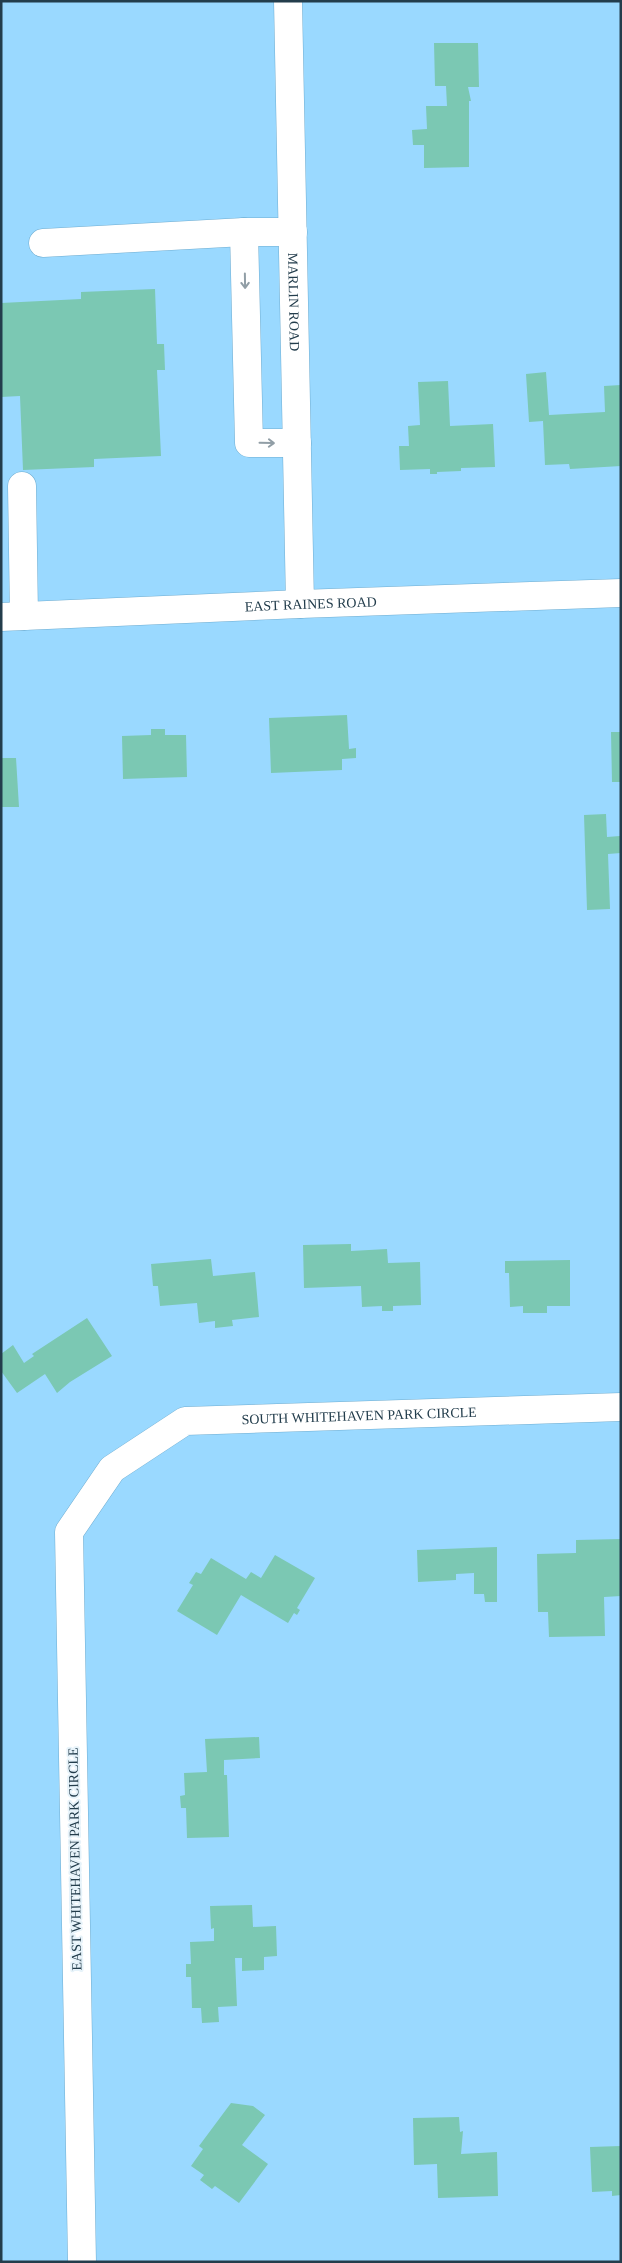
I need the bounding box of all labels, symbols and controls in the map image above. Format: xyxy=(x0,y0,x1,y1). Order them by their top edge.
street label: MARLIN ROAD xyxy=(286,253,302,351)
one-way arrow xyxy=(240,272,250,289)
one-way arrow xyxy=(258,438,275,448)
street label: EAST RAINES ROAD xyxy=(244,594,377,614)
street label: SOUTH WHITEHAVEN PARK CIRCLE xyxy=(241,1404,477,1427)
street label: EAST WHITEHAVEN PARK CIRCLE xyxy=(66,1747,84,1971)

